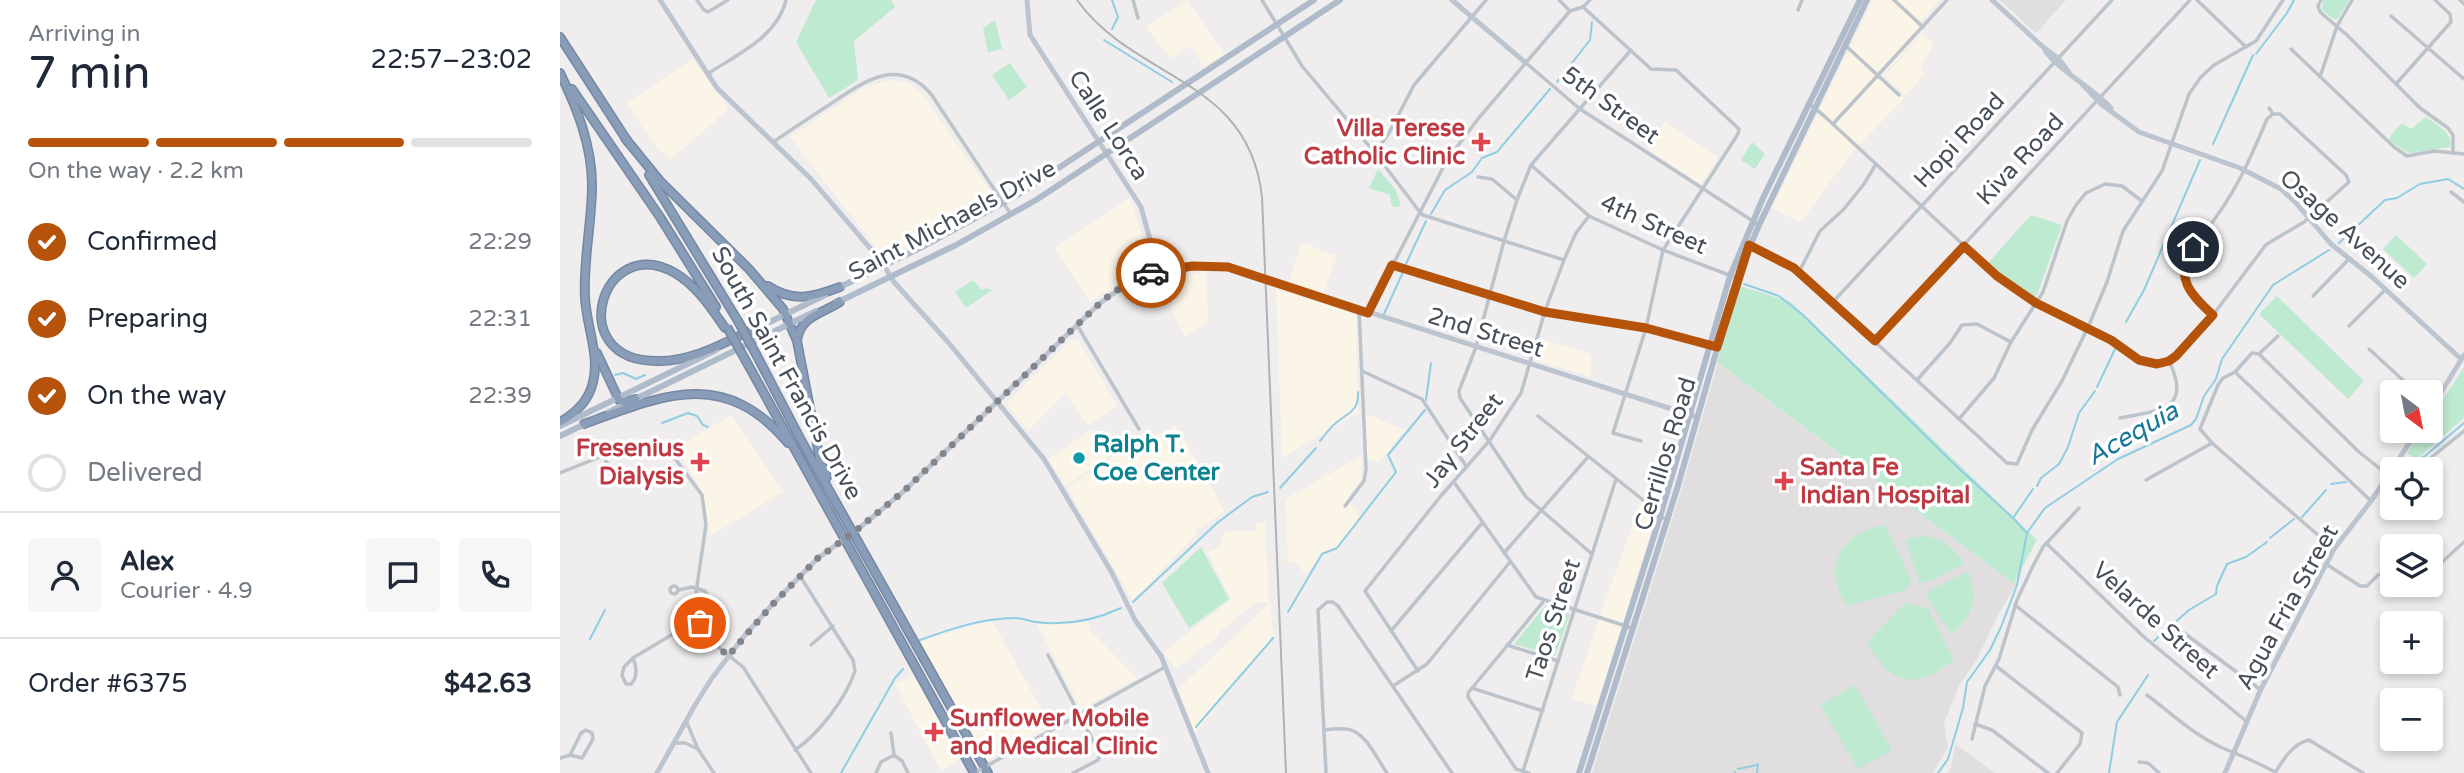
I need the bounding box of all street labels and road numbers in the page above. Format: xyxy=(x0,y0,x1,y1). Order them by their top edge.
street label: 5th Street xyxy=(1556,60,1665,151)
street label: Calle Lorca xyxy=(1062,65,1155,186)
street label: Hopi Road xyxy=(1908,87,2011,194)
street label: Kiva Road xyxy=(1971,108,2070,211)
street label: Saint Michaels Drive xyxy=(844,154,1061,287)
street label: Osage Avenue xyxy=(2274,163,2416,295)
street label: 4th Street xyxy=(1596,188,1712,261)
street label: South Saint Francis Drive xyxy=(705,242,868,505)
street label: 2nd Street xyxy=(1424,301,1547,364)
street label: Cerrillos Road xyxy=(1628,374,1703,534)
street label: Jay Street xyxy=(1417,387,1509,493)
street label: Agua Fria Street xyxy=(2230,520,2345,695)
street label: Taos Street xyxy=(1520,555,1587,685)
street label: Velarde Street xyxy=(2086,556,2225,685)

